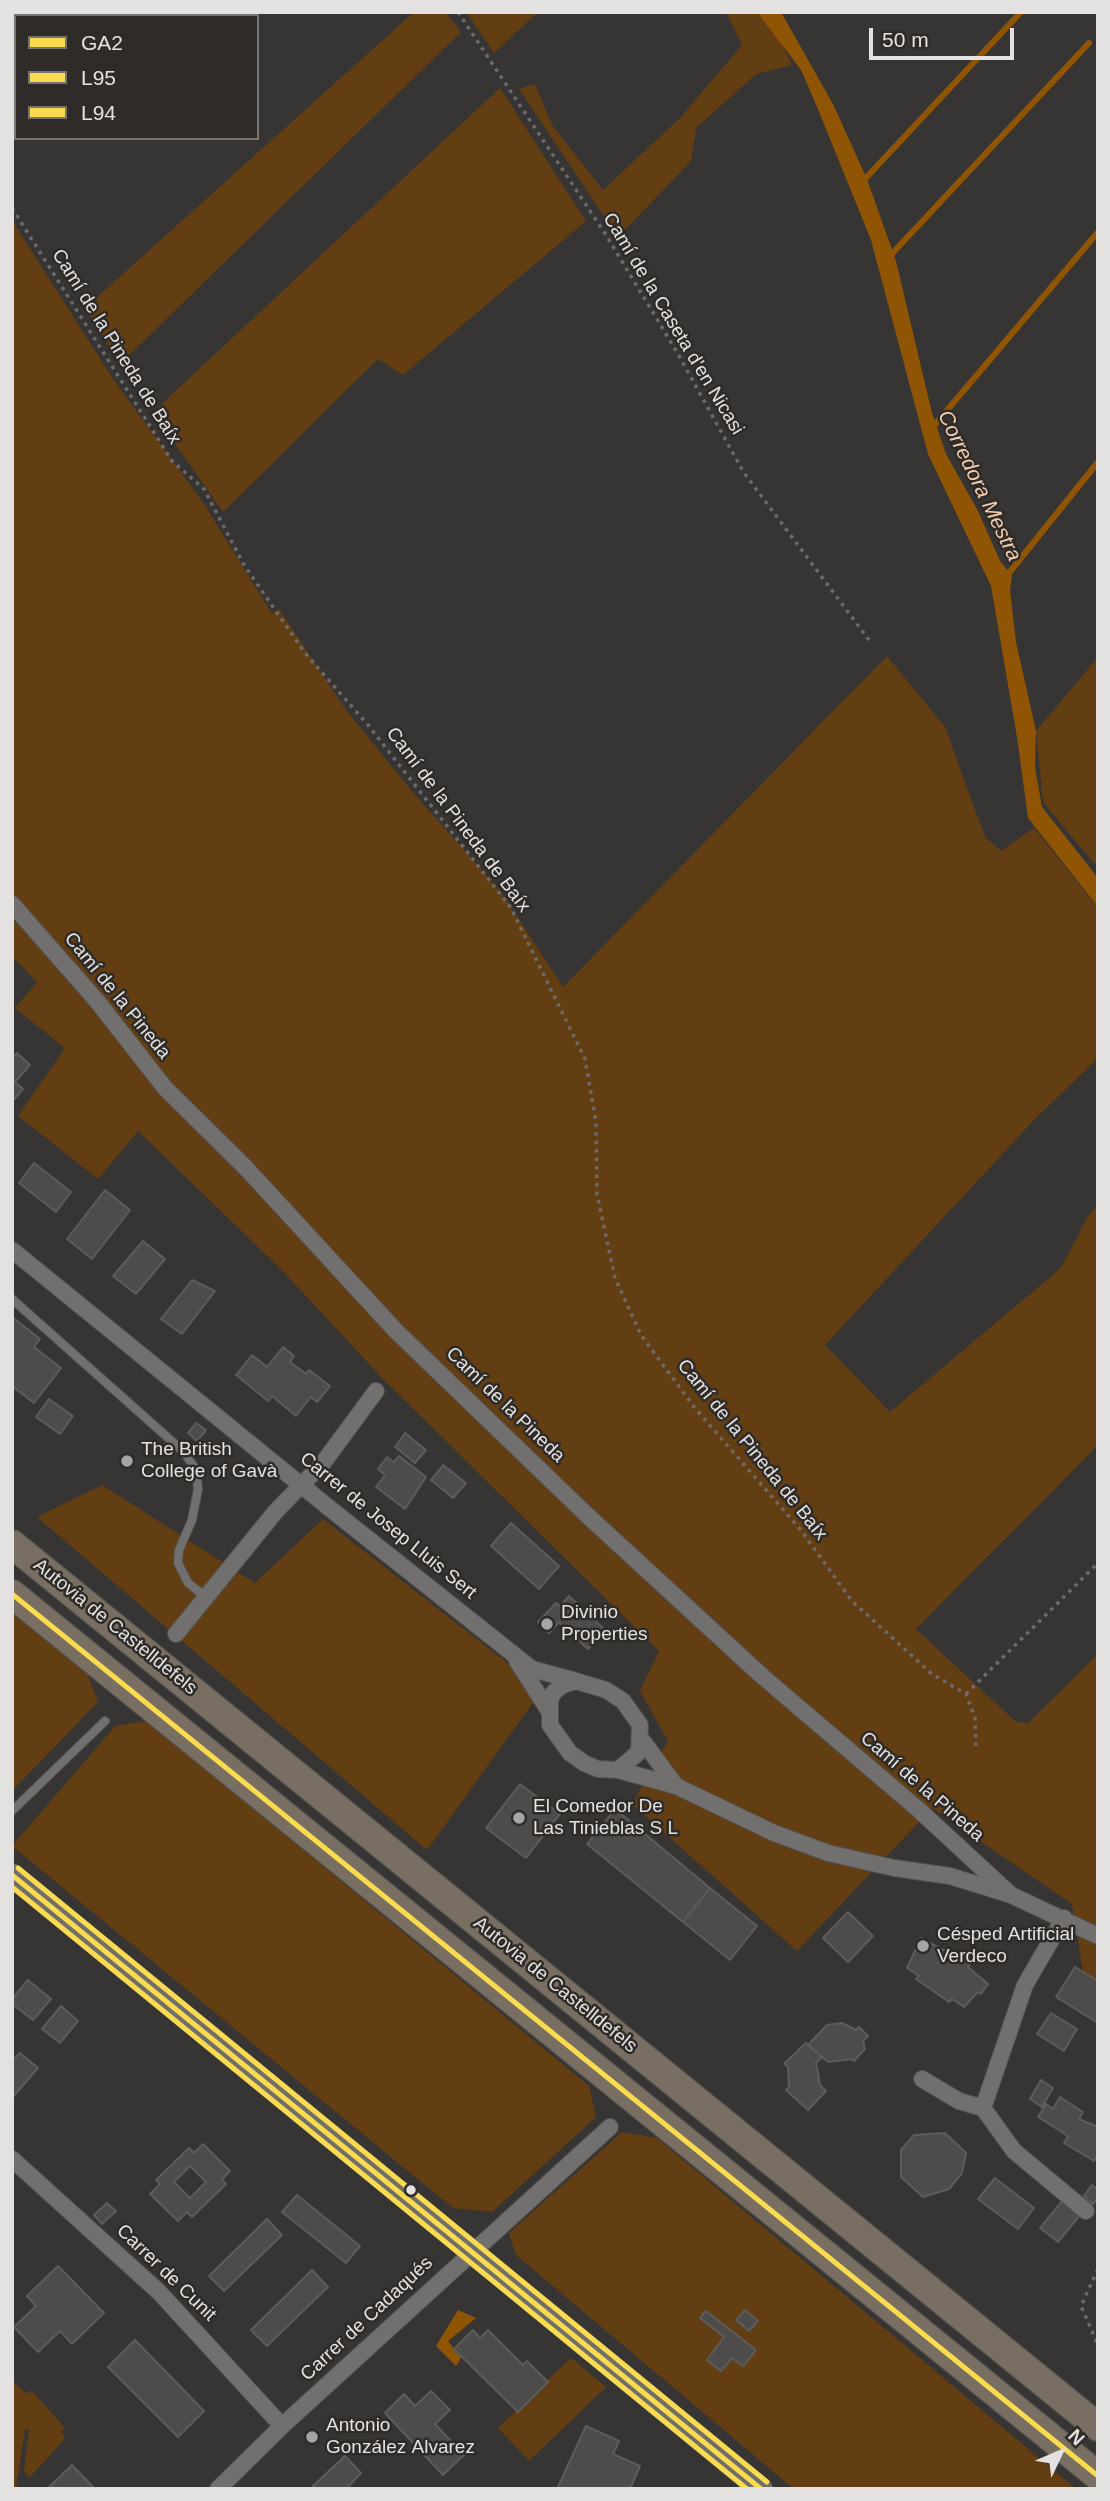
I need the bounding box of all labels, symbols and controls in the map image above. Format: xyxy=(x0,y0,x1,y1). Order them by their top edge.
legend xyxy=(14,14,259,140)
scale bar xyxy=(872,14,1017,58)
text: 50 m xyxy=(882,28,929,51)
text: GA2 xyxy=(81,31,123,54)
text: L95 xyxy=(81,66,116,89)
text: L94 xyxy=(81,101,116,124)
street label: Camí de la Caseta d'en Nicasi xyxy=(598,209,748,439)
street label: Camí de la Pineda de Baíx xyxy=(46,245,186,449)
water label: Corredora Mestra xyxy=(932,407,1026,565)
street label: Camí de la Pineda de Baíx xyxy=(381,723,535,917)
street label: Camí de la Pineda xyxy=(59,928,175,1064)
street label: Camí de la Pineda xyxy=(441,1343,569,1467)
street label: Camí de la Pineda de Baíx xyxy=(672,1355,832,1545)
place label: The British College of Gavà xyxy=(141,1439,277,1483)
street label: Carrer de Josep Lluis Sert xyxy=(295,1448,481,1604)
marker: The British College of Gavà xyxy=(119,1453,135,1469)
street label: Autovia de Castelldefels xyxy=(29,1554,201,1700)
place label: Divinio Properties xyxy=(561,1602,648,1646)
marker: Divinio Properties xyxy=(539,1616,555,1632)
street label: Camí de la Pineda xyxy=(856,1727,988,1847)
place label: El Comedor De Las Tinieblas S L xyxy=(533,1796,678,1840)
marker: El Comedor De Las Tinieblas S L xyxy=(511,1810,527,1826)
street label: Autovia de Castelldefels xyxy=(469,1912,641,2058)
place label: Césped Artificial Verdeco xyxy=(937,1924,1074,1968)
marker: Césped Artificial Verdeco xyxy=(915,1938,931,1954)
unlabelled marker xyxy=(404,2183,418,2197)
street label: Carrer de Cunit xyxy=(111,2220,221,2326)
street label: Carrer de Cadaqués xyxy=(296,2252,438,2386)
place label: Antonio González Alvarez xyxy=(326,2415,475,2459)
north arrow xyxy=(1026,2417,1096,2487)
text: N xyxy=(1064,2425,1089,2449)
marker: Antonio González Alvarez xyxy=(304,2429,320,2445)

